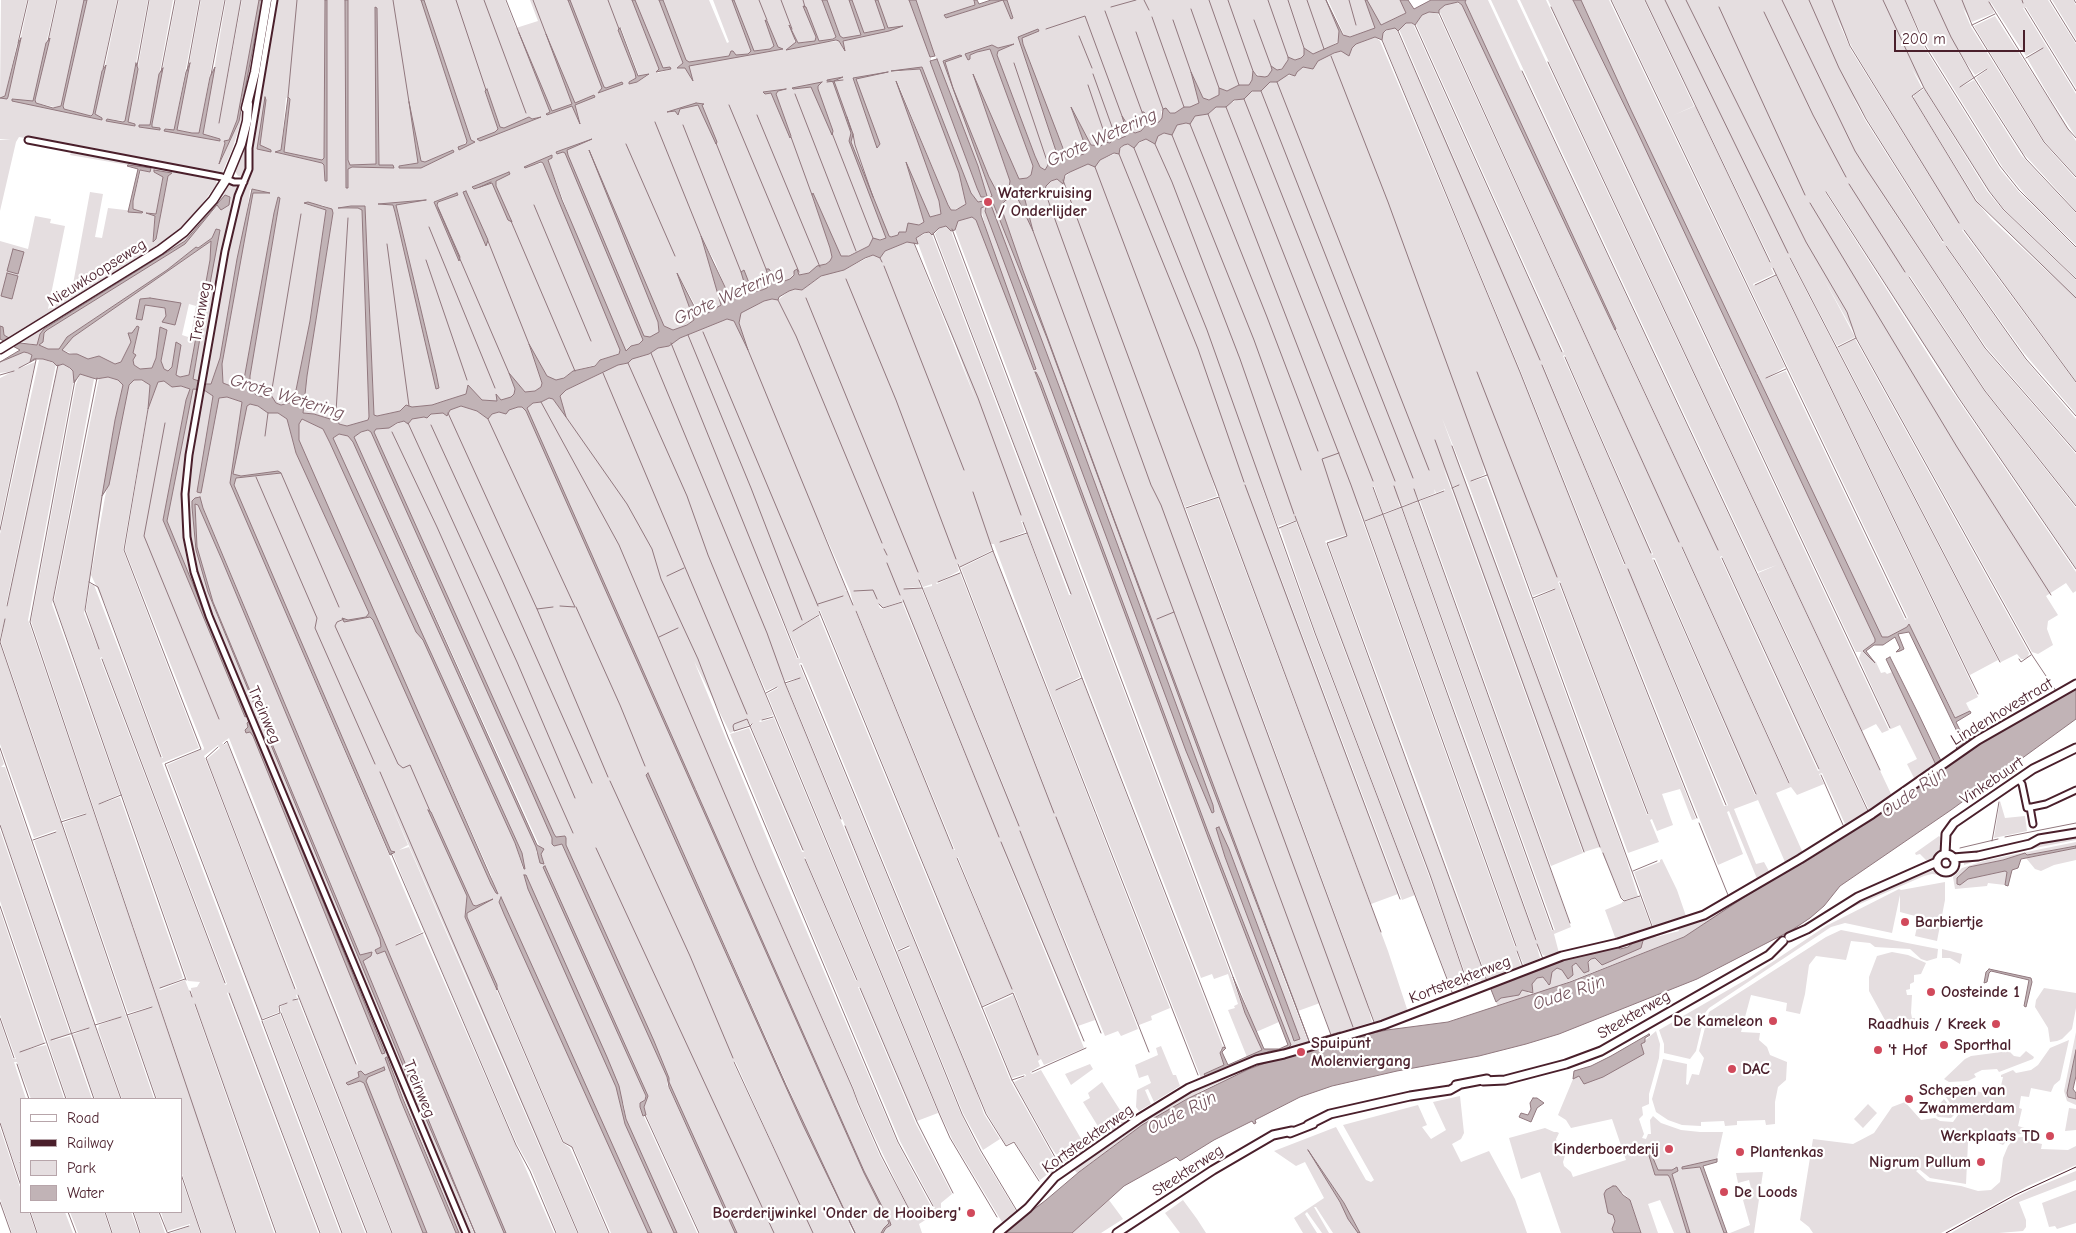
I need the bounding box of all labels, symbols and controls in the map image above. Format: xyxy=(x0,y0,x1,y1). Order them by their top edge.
scale bar xyxy=(1896,20,2027,52)
text: 200 m xyxy=(1902,30,1946,48)
water label: Grote Wetering xyxy=(1044,104,1160,172)
place label: Waterkruising / Onderlijder xyxy=(998,183,1093,221)
marker: Waterkruising / Onderlijder xyxy=(982,196,994,208)
street label: Nieuwkoopseweg xyxy=(44,235,150,311)
water label: Grote Wetering xyxy=(671,262,787,330)
street label: Treinweg xyxy=(186,280,216,344)
water label: Grote Wetering xyxy=(227,369,347,425)
street label: Lindenhovestraat xyxy=(1948,674,2056,750)
street label: Treinweg xyxy=(243,683,285,747)
street label: Vinkebuurt xyxy=(1957,753,2027,809)
water label: Oude Rijn xyxy=(1877,762,1951,822)
place label: Barbiertje xyxy=(1915,912,1983,932)
marker: Barbiertje xyxy=(1899,916,1911,928)
street label: Kortsteekterweg xyxy=(1407,952,1513,1008)
water label: Oude Rijn xyxy=(1530,971,1608,1015)
place label: Oosteinde 1 xyxy=(1941,982,2020,1002)
street label: Steekterweg xyxy=(1594,986,1674,1044)
marker: Oosteinde 1 xyxy=(1925,986,1937,998)
place label: De Kameleon xyxy=(1673,1011,1763,1031)
place label: Raadhuis / Kreek xyxy=(1868,1014,1986,1034)
marker: De Kameleon xyxy=(1767,1015,1779,1027)
marker: Raadhuis / Kreek xyxy=(1990,1018,2002,1030)
place label: Spuipunt Molenviergang xyxy=(1311,1033,1411,1071)
place label: Sporthal xyxy=(1954,1035,2011,1055)
marker: Sporthal xyxy=(1938,1039,1950,1051)
place label: 't Hof xyxy=(1888,1040,1927,1060)
marker: 't Hof xyxy=(1872,1044,1884,1056)
marker: Spuipunt Molenviergang xyxy=(1295,1046,1307,1058)
street label: Treinweg xyxy=(399,1057,439,1121)
place label: DAC xyxy=(1742,1059,1770,1079)
marker: DAC xyxy=(1726,1063,1738,1075)
place label: Schepen van Zwammerdam xyxy=(1919,1080,2015,1118)
water label: Oude Rijn xyxy=(1144,1086,1220,1140)
marker: Schepen van Zwammerdam xyxy=(1903,1093,1915,1105)
legend xyxy=(20,1098,182,1213)
street label: Kortsteekterweg xyxy=(1039,1100,1137,1178)
text: Road xyxy=(67,1109,99,1127)
place label: Werkplaats TD xyxy=(1941,1126,2040,1146)
marker: Werkplaats TD xyxy=(2044,1130,2056,1142)
text: Railway xyxy=(67,1134,113,1152)
place label: Kinderboerderij xyxy=(1554,1139,1659,1159)
street label: Steekterweg xyxy=(1149,1141,1227,1201)
place label: Plantenkas xyxy=(1750,1142,1823,1162)
marker: Kinderboerderij xyxy=(1663,1143,1675,1155)
marker: Plantenkas xyxy=(1734,1146,1746,1158)
place label: Nigrum Pullum xyxy=(1869,1152,1971,1172)
marker: Nigrum Pullum xyxy=(1975,1156,1987,1168)
text: Park xyxy=(67,1159,96,1177)
place label: De Loods xyxy=(1734,1182,1797,1202)
text: Water xyxy=(67,1184,104,1202)
marker: De Loods xyxy=(1718,1186,1730,1198)
place label: Boerderijwinkel 'Onder de Hooiberg' xyxy=(712,1203,961,1223)
marker: Boerderijwinkel 'Onder de Hooiberg' xyxy=(965,1207,977,1219)

